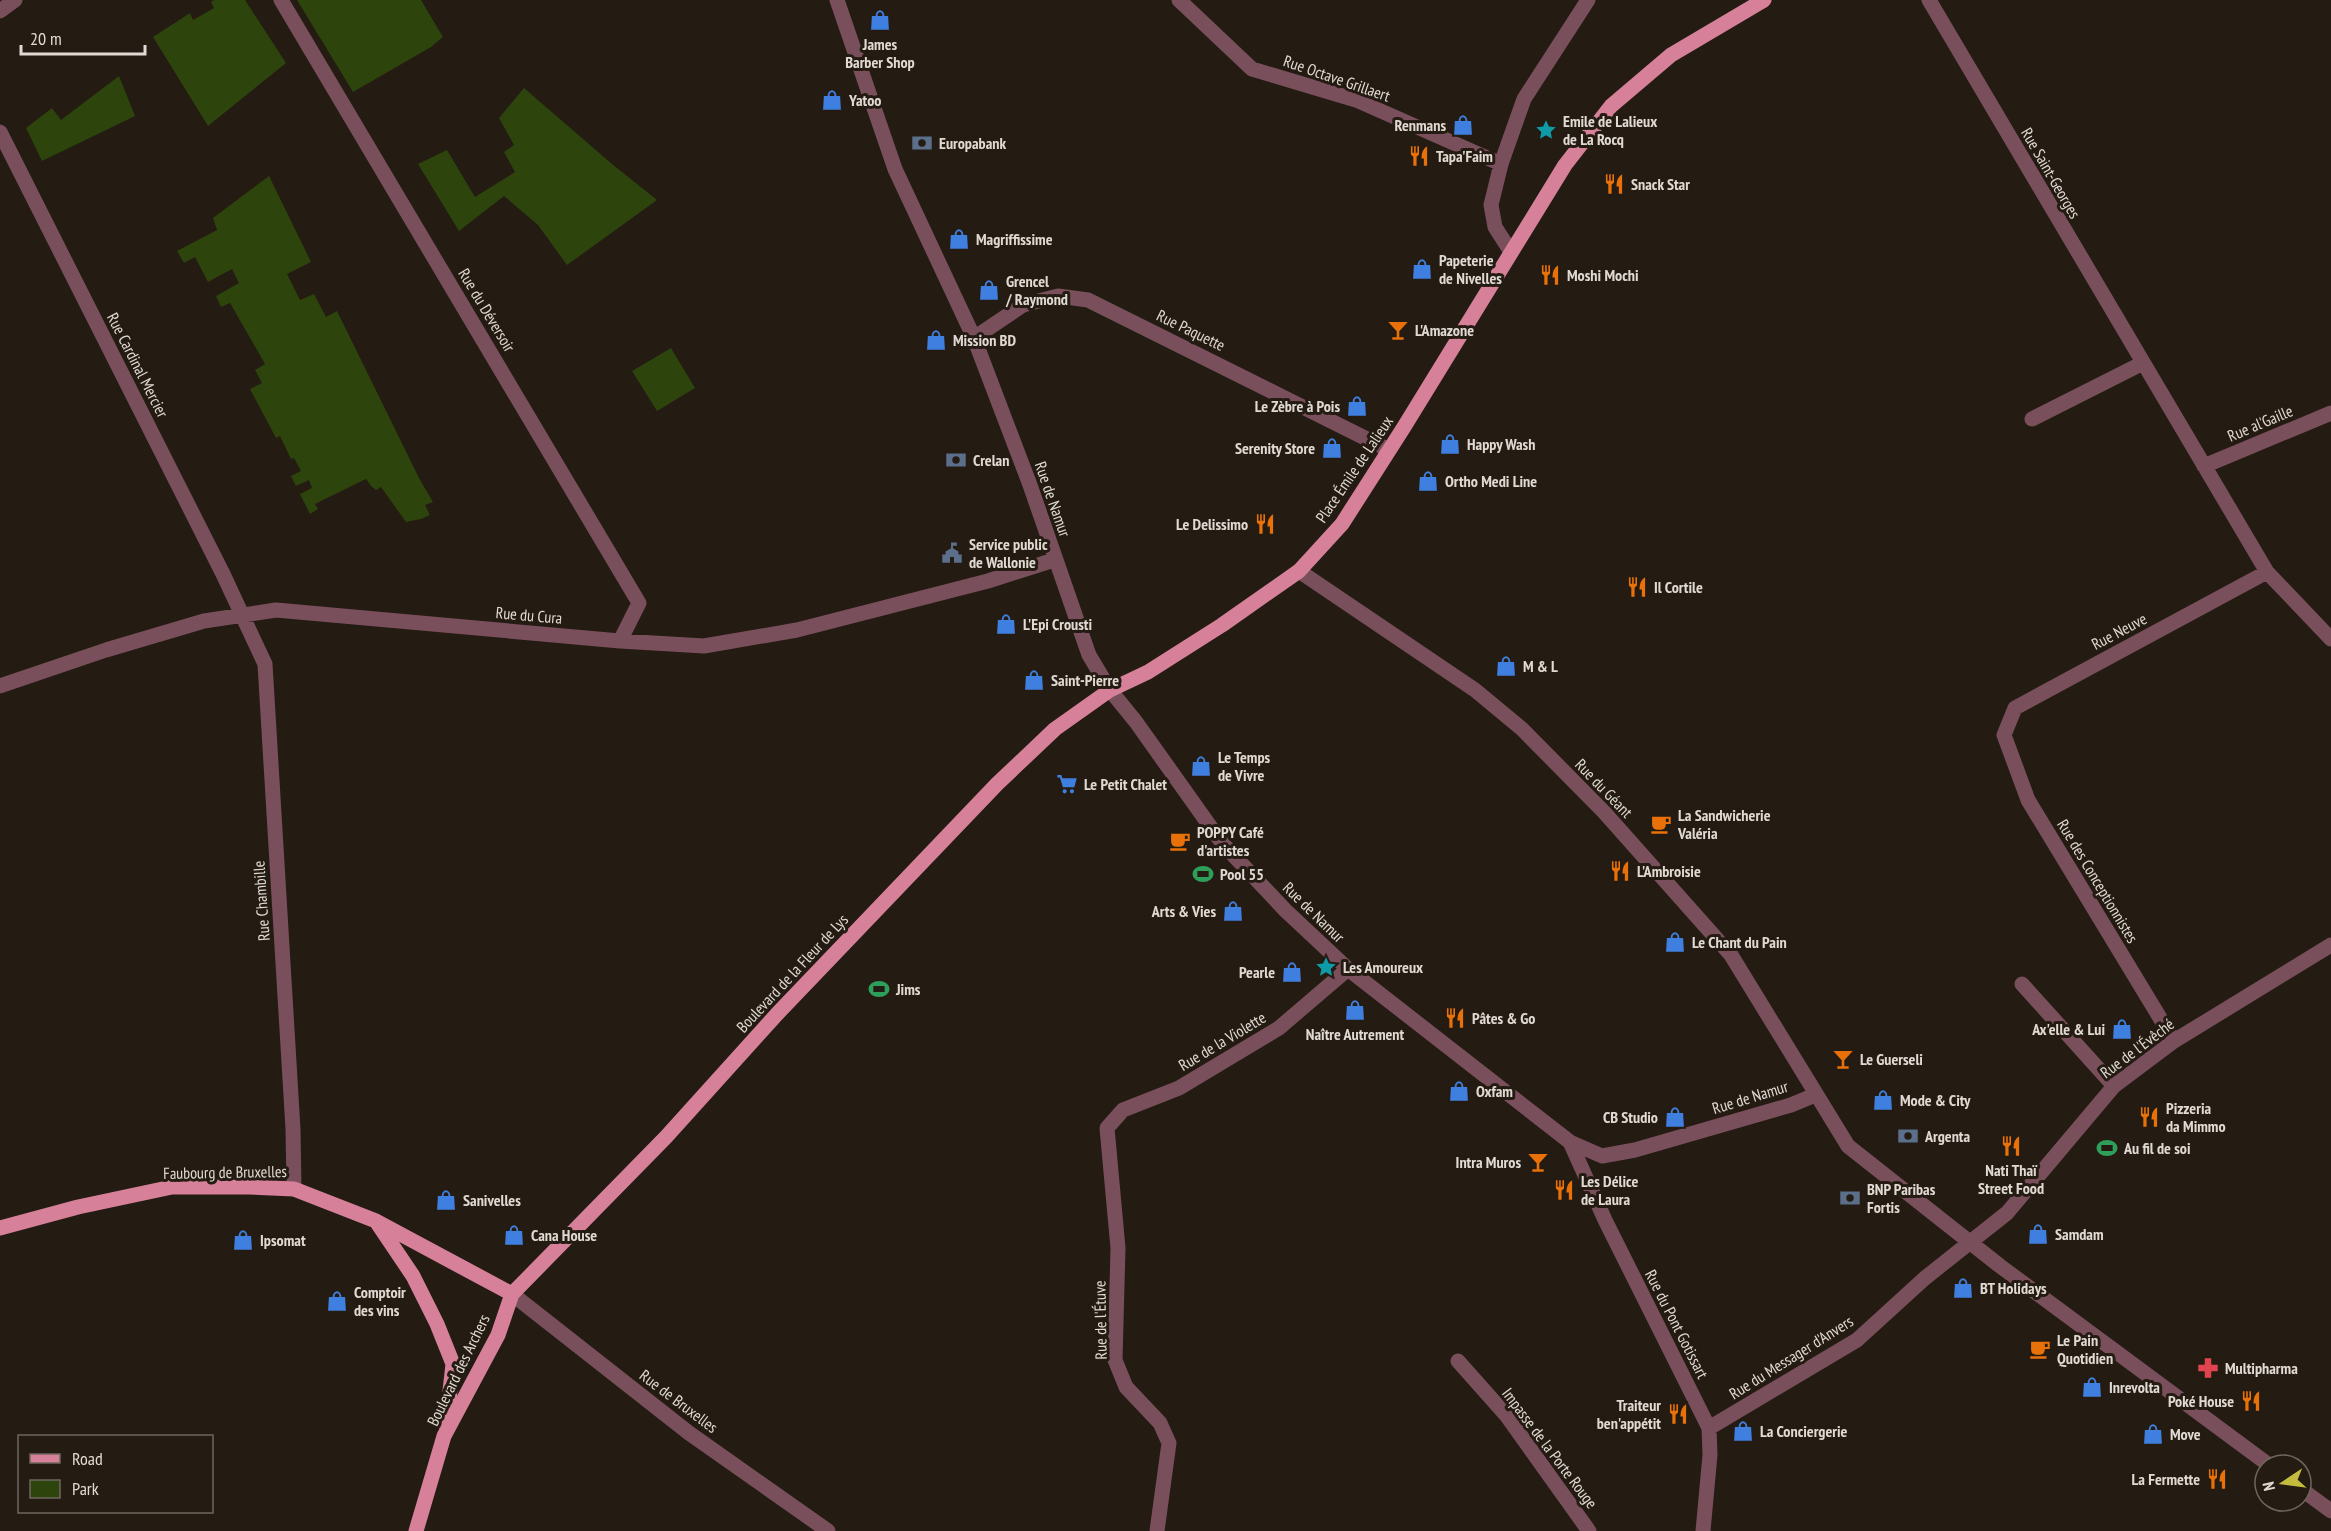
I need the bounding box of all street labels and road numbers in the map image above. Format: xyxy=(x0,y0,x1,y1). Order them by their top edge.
street label: Rue Octave Grillaert xyxy=(1281,50,1394,106)
street label: Rue Saint-Georges xyxy=(2017,124,2085,222)
street label: Rue du Déversoir xyxy=(454,265,520,356)
street label: Rue Paquette xyxy=(1154,305,1228,355)
street label: Rue Cardinal Mercier xyxy=(103,309,173,421)
street label: Rue al'Gaille xyxy=(2224,400,2296,446)
street label: Place Émile de Lalieux xyxy=(1311,412,1397,526)
street label: Rue de Namur xyxy=(1031,459,1075,540)
street label: Rue du Cura xyxy=(495,602,563,628)
street label: Rue Neuve xyxy=(2088,608,2150,654)
street label: Rue du Géant xyxy=(1571,754,1637,822)
street label: Rue des Conceptionnistes xyxy=(2053,816,2143,946)
street label: Rue Chambille xyxy=(248,860,274,942)
street label: Rue de Namur xyxy=(1279,878,1350,947)
street label: Boulevard de la Fleur de Lys xyxy=(732,910,852,1036)
street label: Rue de la Violette xyxy=(1175,1007,1269,1075)
street label: Rue de l'Évêché xyxy=(2096,1014,2178,1082)
street label: Rue de Namur xyxy=(1710,1076,1791,1118)
street label: Faubourg de Bruxelles xyxy=(163,1161,287,1183)
street label: Rue du Pont Gotissart xyxy=(1641,1266,1713,1382)
street label: Rue de l'Étuve xyxy=(1089,1280,1111,1360)
street label: Boulevard des Archers xyxy=(422,1311,494,1429)
street label: Rue du Messager d'Anvers xyxy=(1725,1311,1857,1403)
street label: Rue de Bruxelles xyxy=(636,1365,722,1437)
street label: Impasse de la Porte Rouge xyxy=(1498,1384,1602,1512)

